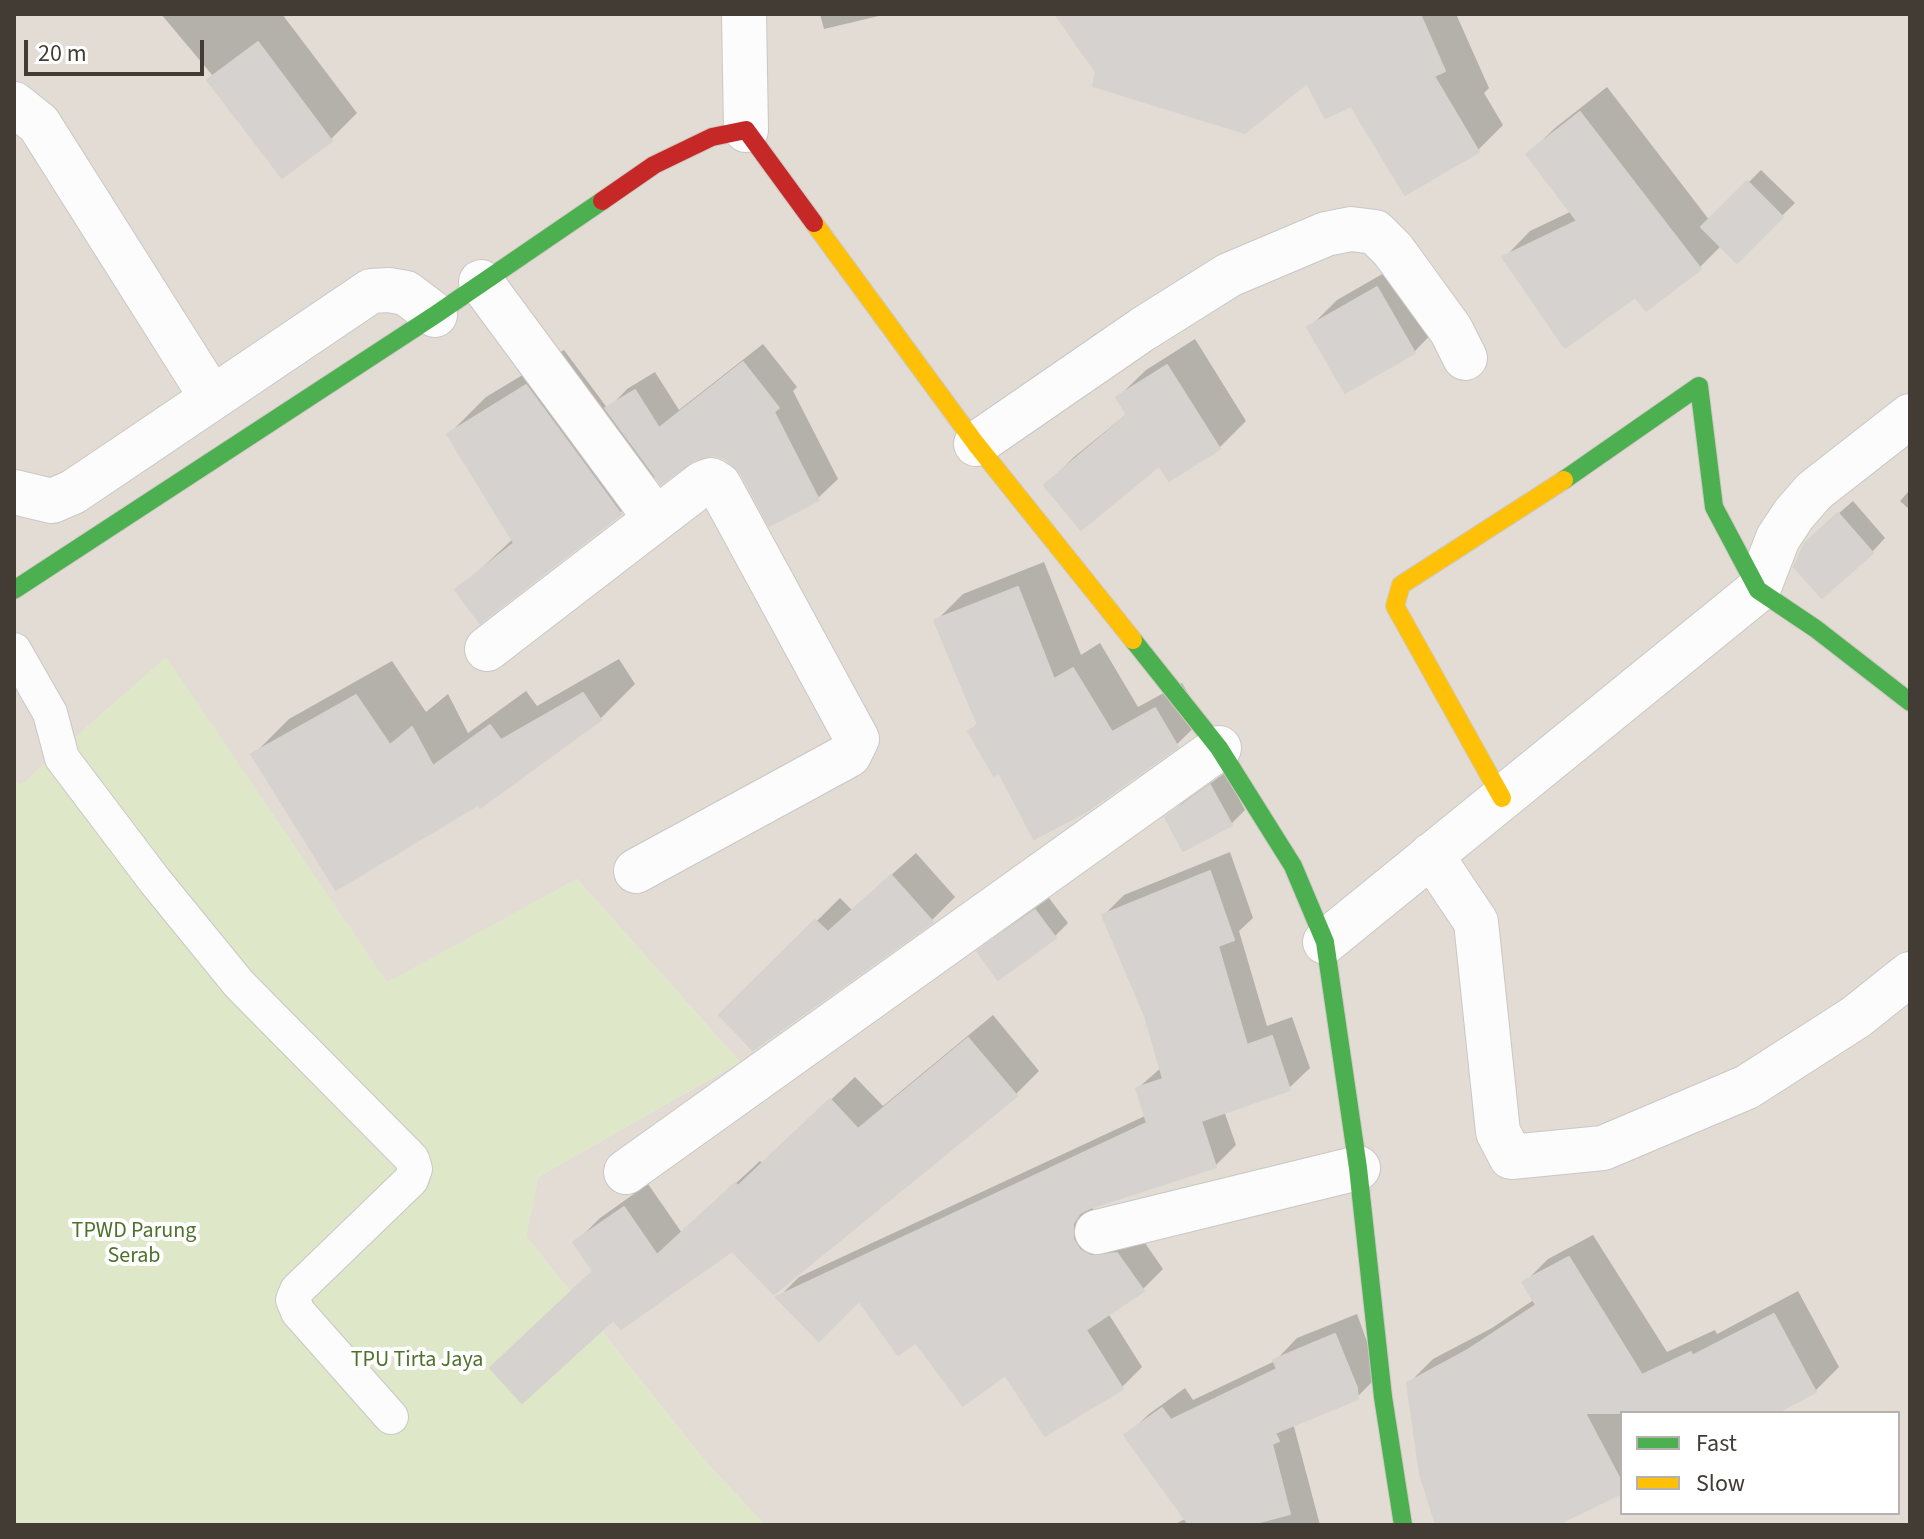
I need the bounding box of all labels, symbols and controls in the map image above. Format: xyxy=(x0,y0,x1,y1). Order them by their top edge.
scale bar xyxy=(28,24,208,74)
text: 20 m xyxy=(38,36,87,71)
park label: TPWD Parung Serab xyxy=(72,1219,196,1270)
park label: TPU Tirta Jaya xyxy=(351,1348,483,1374)
legend xyxy=(1620,1411,1900,1515)
text: Fast xyxy=(1696,1426,1737,1461)
text: Slow xyxy=(1696,1466,1745,1501)

